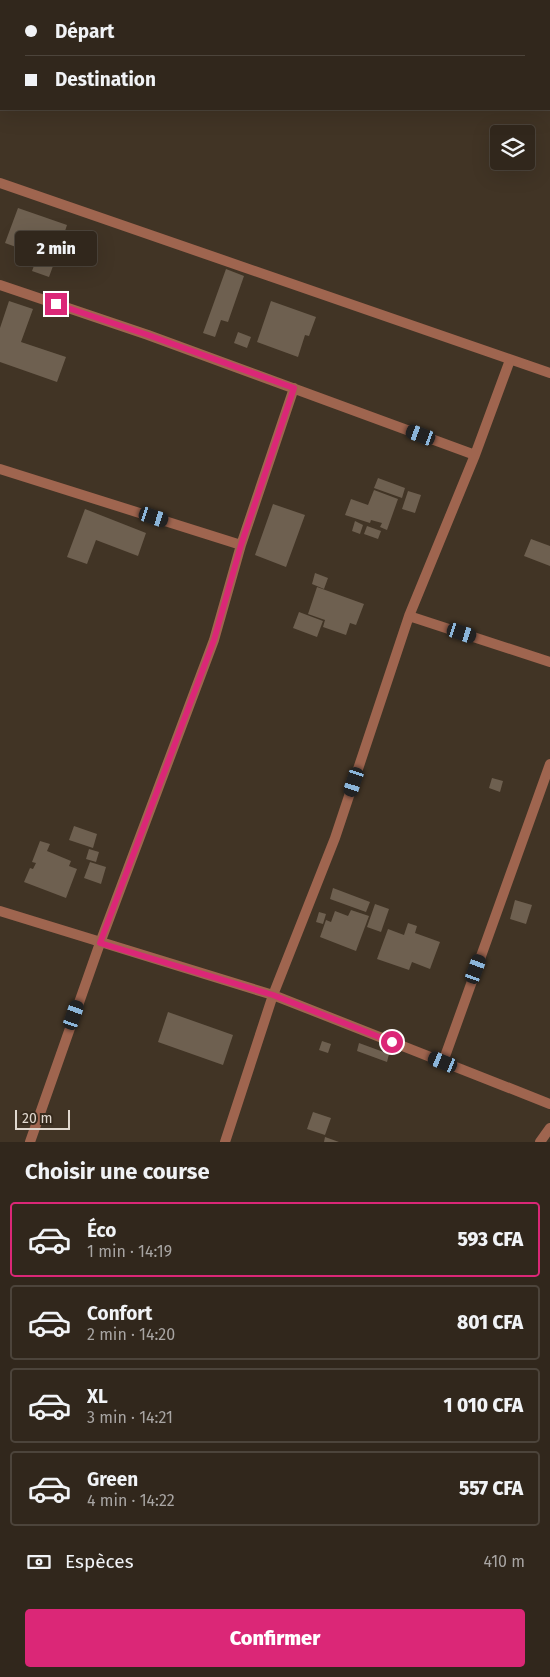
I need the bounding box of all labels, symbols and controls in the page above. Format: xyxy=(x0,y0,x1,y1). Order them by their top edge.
text: Départ xyxy=(55,20,114,43)
text: Destination xyxy=(55,68,156,91)
map controls xyxy=(490,125,535,170)
button: layers xyxy=(490,125,535,170)
callout: 2 min xyxy=(15,232,97,266)
text: 2 min xyxy=(36,239,76,258)
route end xyxy=(45,293,67,315)
car xyxy=(404,423,437,447)
car xyxy=(137,505,170,529)
car xyxy=(445,621,478,645)
car xyxy=(342,765,365,799)
car xyxy=(463,952,488,986)
car xyxy=(62,998,85,1032)
route start xyxy=(381,1031,403,1053)
car xyxy=(426,1049,459,1075)
scale bar xyxy=(15,1107,70,1130)
text: 20 m xyxy=(22,1110,52,1127)
text: Choisir une course xyxy=(25,1158,210,1185)
icon: car xyxy=(27,1217,72,1262)
text: Éco xyxy=(87,1219,116,1242)
text: 593 CFA xyxy=(458,1228,523,1251)
text: 1 min · 14:19 xyxy=(87,1242,172,1261)
icon: car xyxy=(27,1300,72,1345)
text: Confort xyxy=(87,1302,152,1325)
text: 801 CFA xyxy=(457,1311,523,1334)
text: 2 min · 14:20 xyxy=(87,1325,175,1344)
icon: car xyxy=(27,1383,72,1428)
text: XL xyxy=(87,1385,108,1408)
text: 1 010 CFA xyxy=(444,1394,523,1417)
text: 3 min · 14:21 xyxy=(87,1408,173,1427)
icon: car xyxy=(27,1466,72,1511)
text: Green xyxy=(87,1468,138,1491)
text: 557 CFA xyxy=(459,1477,523,1500)
text: 4 min · 14:22 xyxy=(87,1491,175,1510)
icon: cash xyxy=(25,1548,53,1576)
text: Espèces xyxy=(65,1550,134,1573)
text: 410 m xyxy=(484,1552,525,1571)
button: Confirmer xyxy=(25,1609,525,1667)

